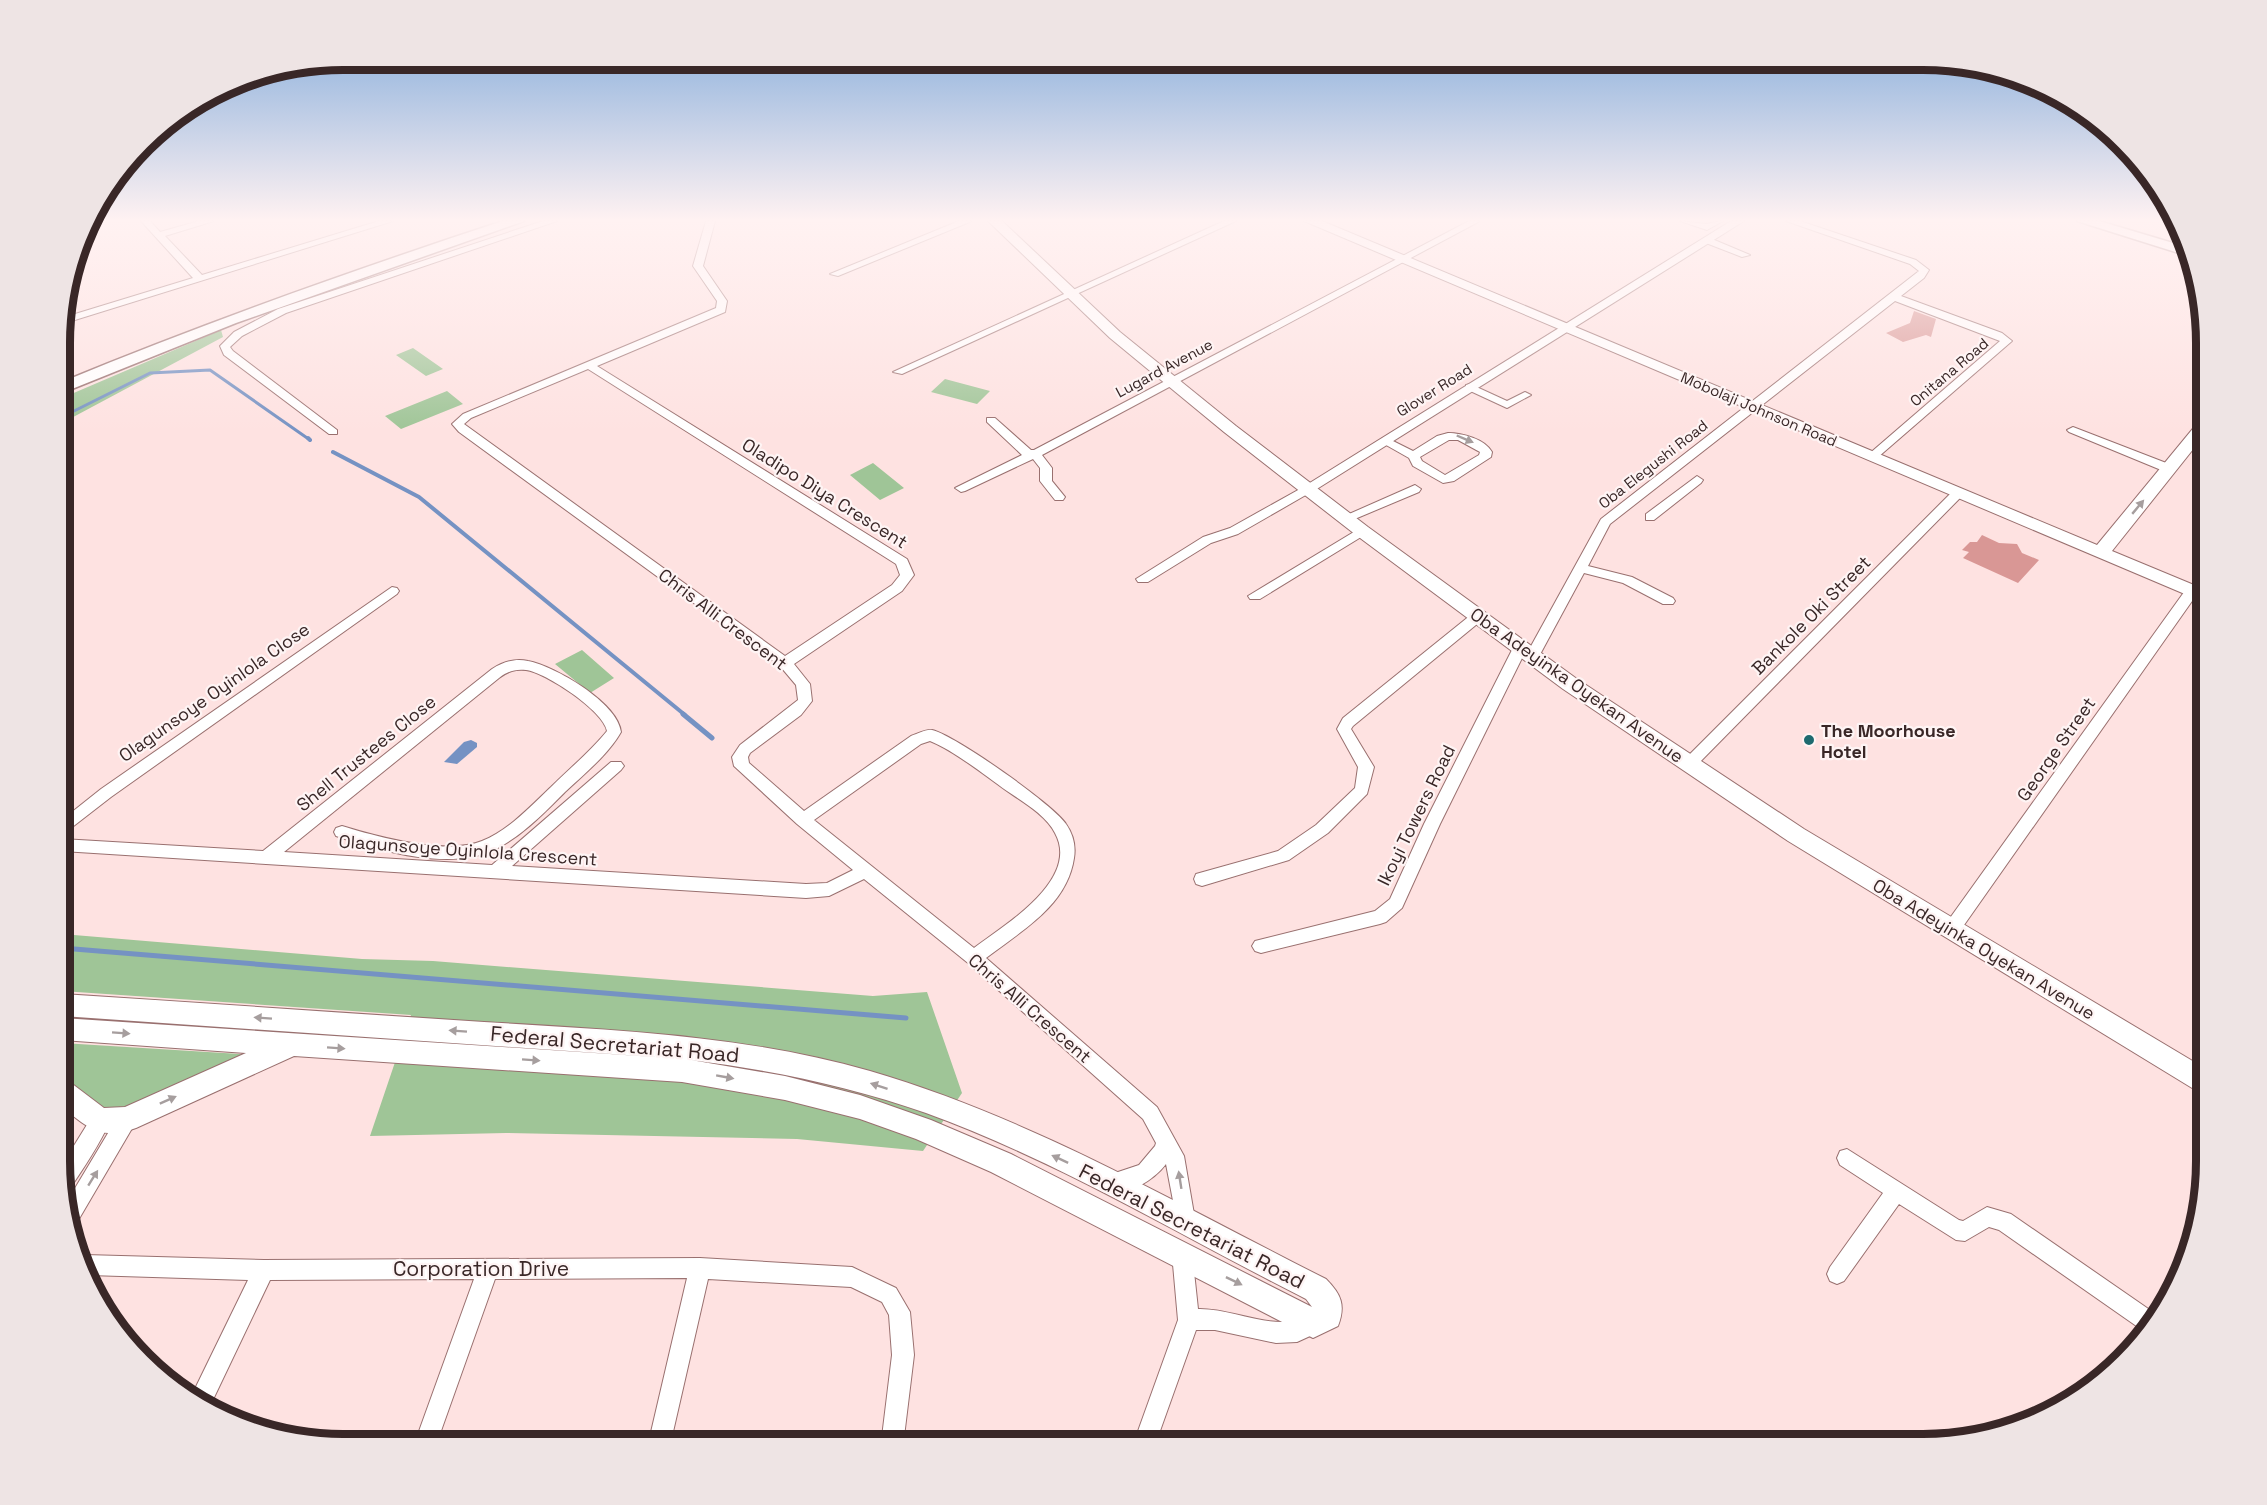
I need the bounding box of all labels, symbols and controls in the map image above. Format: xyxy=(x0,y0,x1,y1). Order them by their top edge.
street label: Lugard Avenue xyxy=(1112,334,1216,402)
street label: Onitana Road xyxy=(1906,334,1992,410)
street label: Glover Road xyxy=(1393,359,1475,421)
street label: Mobolaji Johnson Road xyxy=(1678,367,1840,451)
street label: Oba Elegushi Road xyxy=(1595,415,1711,513)
street label: Oladipo Diya Crescent xyxy=(738,433,912,553)
one-way arrow xyxy=(1456,434,1474,444)
one-way arrow xyxy=(2131,500,2144,515)
street label: Bankole Oki Street xyxy=(1747,551,1875,679)
street label: Chris Alli Crescent xyxy=(654,563,792,675)
street label: Oba Adeyinka Oyekan Avenue xyxy=(1466,602,1688,768)
street label: Olagunsoye Oyinlola Close xyxy=(114,617,314,767)
street label: Shell Trustees Close xyxy=(292,690,440,816)
street label: George Street xyxy=(2012,692,2100,806)
place label: The Moorhouse Hotel xyxy=(1821,719,1956,763)
marker: The Moorhouse Hotel xyxy=(1802,733,1816,747)
street label: Ikoyi Towers Road xyxy=(1372,741,1460,889)
street label: Olagunsoye Oyinlola Crescent xyxy=(338,829,598,871)
street label: Oba Adeyinka Oyekan Avenue xyxy=(1869,873,2099,1025)
street label: Chris Alli Crescent xyxy=(964,948,1096,1068)
one-way arrow xyxy=(254,1013,273,1023)
street label: Federal Secretariat Road xyxy=(489,1020,741,1068)
one-way arrow xyxy=(448,1026,467,1036)
one-way arrow xyxy=(111,1029,130,1038)
one-way arrow xyxy=(327,1043,346,1053)
one-way arrow xyxy=(521,1056,540,1065)
one-way arrow xyxy=(716,1073,735,1082)
one-way arrow xyxy=(870,1080,888,1090)
one-way arrow xyxy=(160,1095,178,1105)
one-way arrow xyxy=(1051,1154,1068,1163)
street label: Federal Secretariat Road xyxy=(1075,1157,1309,1295)
one-way arrow xyxy=(87,1170,98,1186)
one-way arrow xyxy=(1175,1170,1184,1189)
street label: Corporation Drive xyxy=(393,1255,569,1282)
one-way arrow xyxy=(1226,1276,1243,1285)

